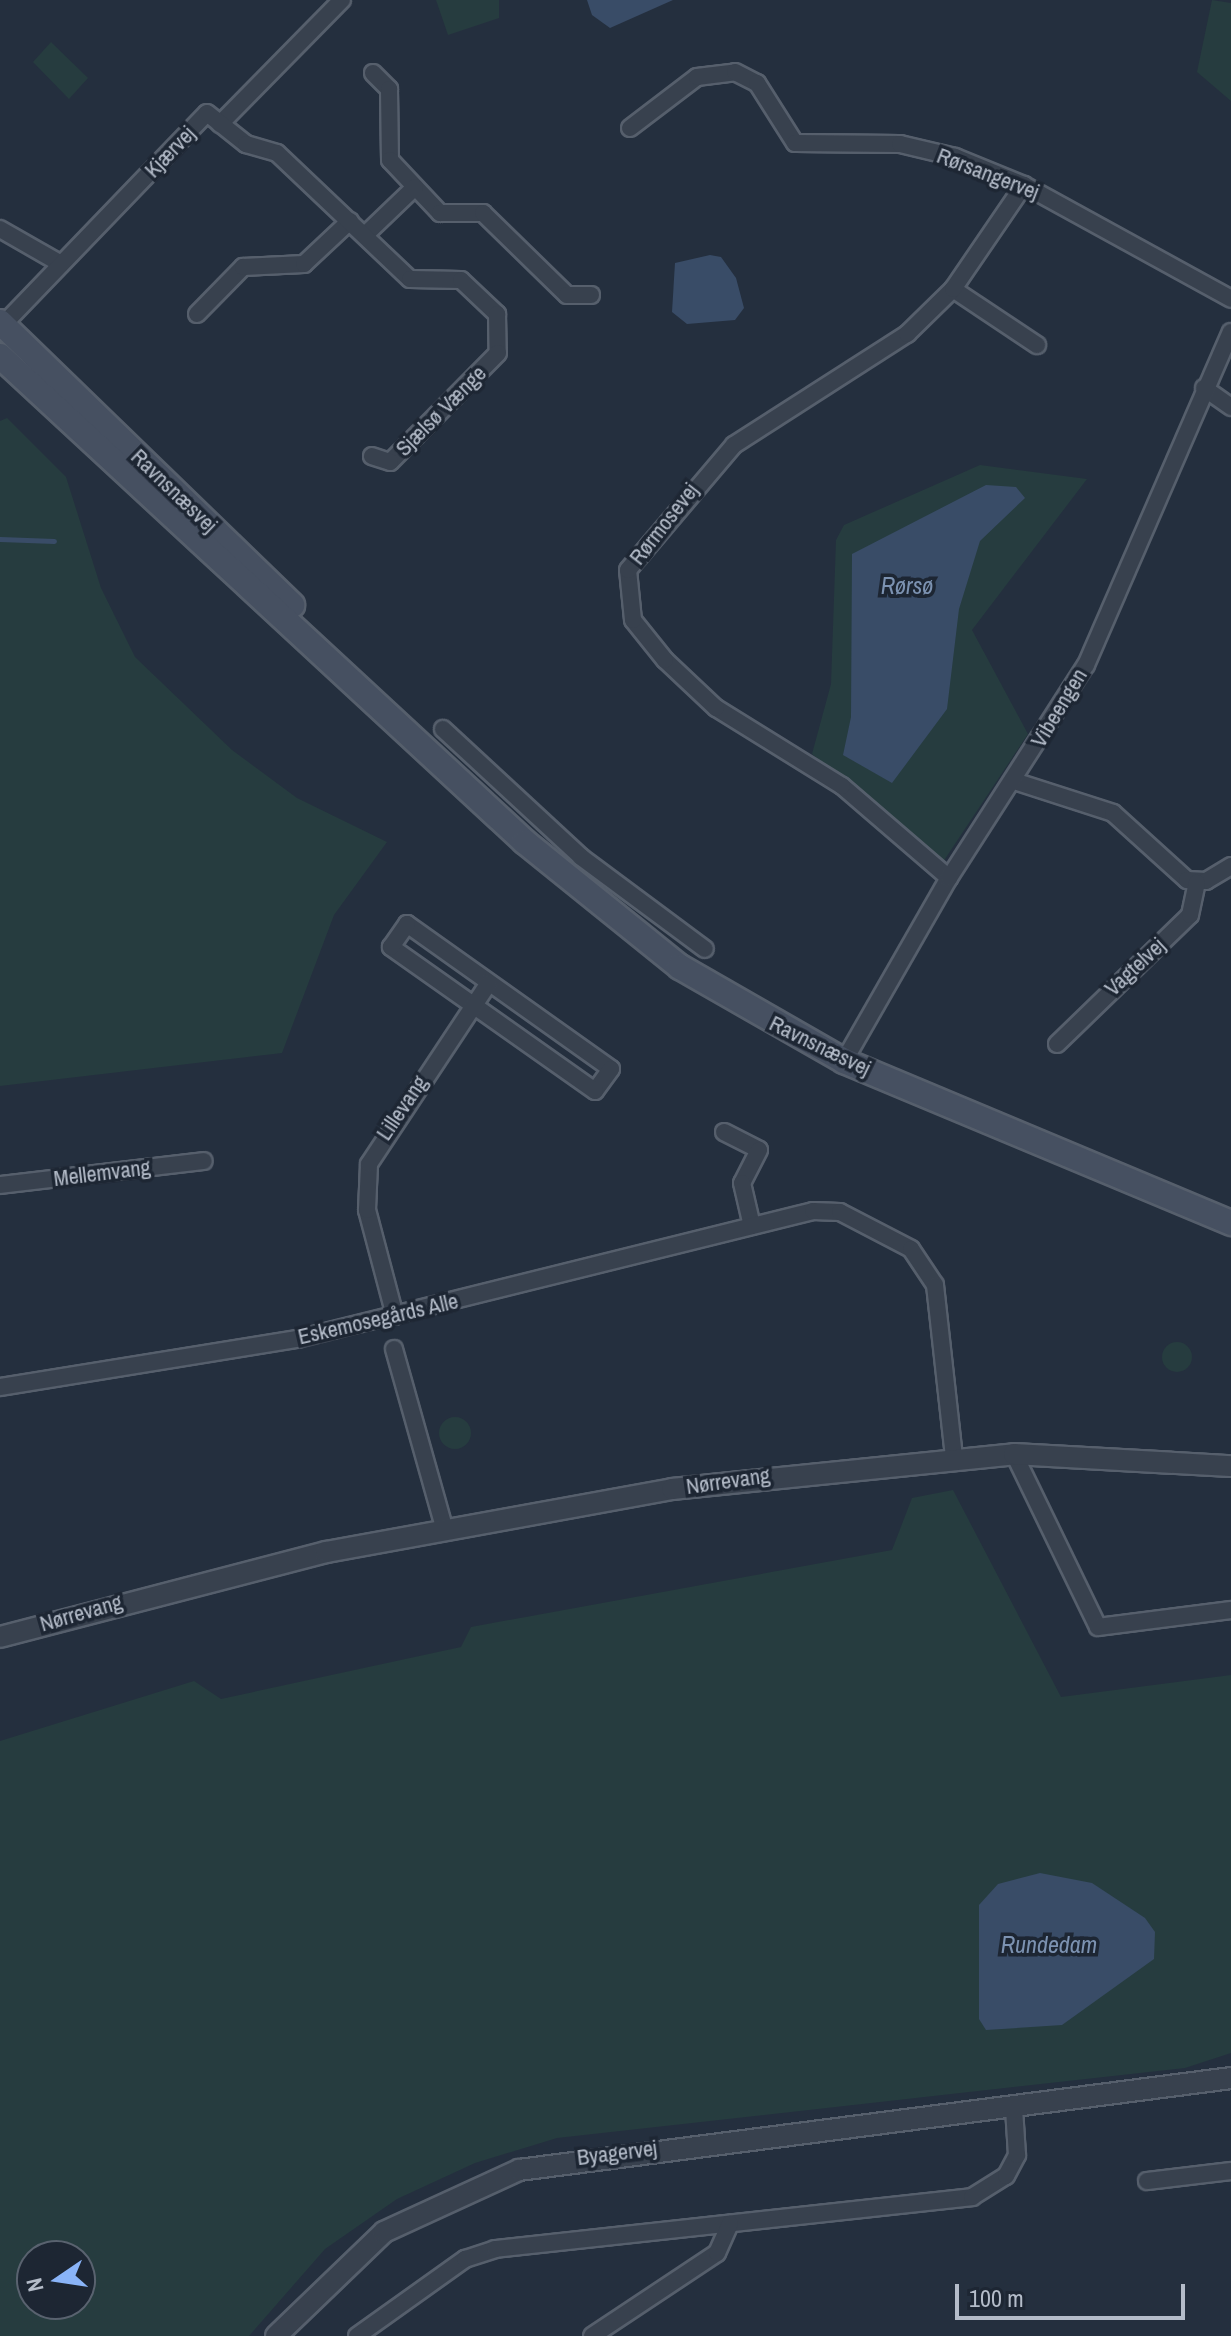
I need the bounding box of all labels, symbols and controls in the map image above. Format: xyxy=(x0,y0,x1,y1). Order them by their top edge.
street label: Kjærvej xyxy=(139,121,201,183)
street label: Rørsangervej xyxy=(933,142,1043,206)
street label: Sjælsø Vænge xyxy=(390,360,492,462)
street label: Ravnsnæsvej xyxy=(126,444,222,538)
street label: Rørmosevej xyxy=(624,478,704,570)
water label: Rørsø xyxy=(881,572,933,600)
street label: Vibeengen xyxy=(1025,664,1093,752)
street label: Vagtelvej xyxy=(1099,932,1171,1002)
street label: Ravnsnæsvej xyxy=(765,1010,875,1082)
street label: Lillevang xyxy=(371,1071,433,1145)
street label: Mellemvang xyxy=(52,1154,152,1192)
street label: Eskemosegårds Alle xyxy=(295,1288,461,1350)
street label: Nørrevang xyxy=(684,1462,772,1500)
street label: Nørrevang xyxy=(37,1589,125,1637)
water label: Rundedam xyxy=(1001,1931,1097,1959)
street label: Byagervej xyxy=(576,2135,658,2171)
north arrow xyxy=(16,2240,96,2320)
scale bar xyxy=(959,2268,1189,2318)
text: N xyxy=(18,2275,51,2295)
text: 100 m xyxy=(969,2282,1024,2314)

